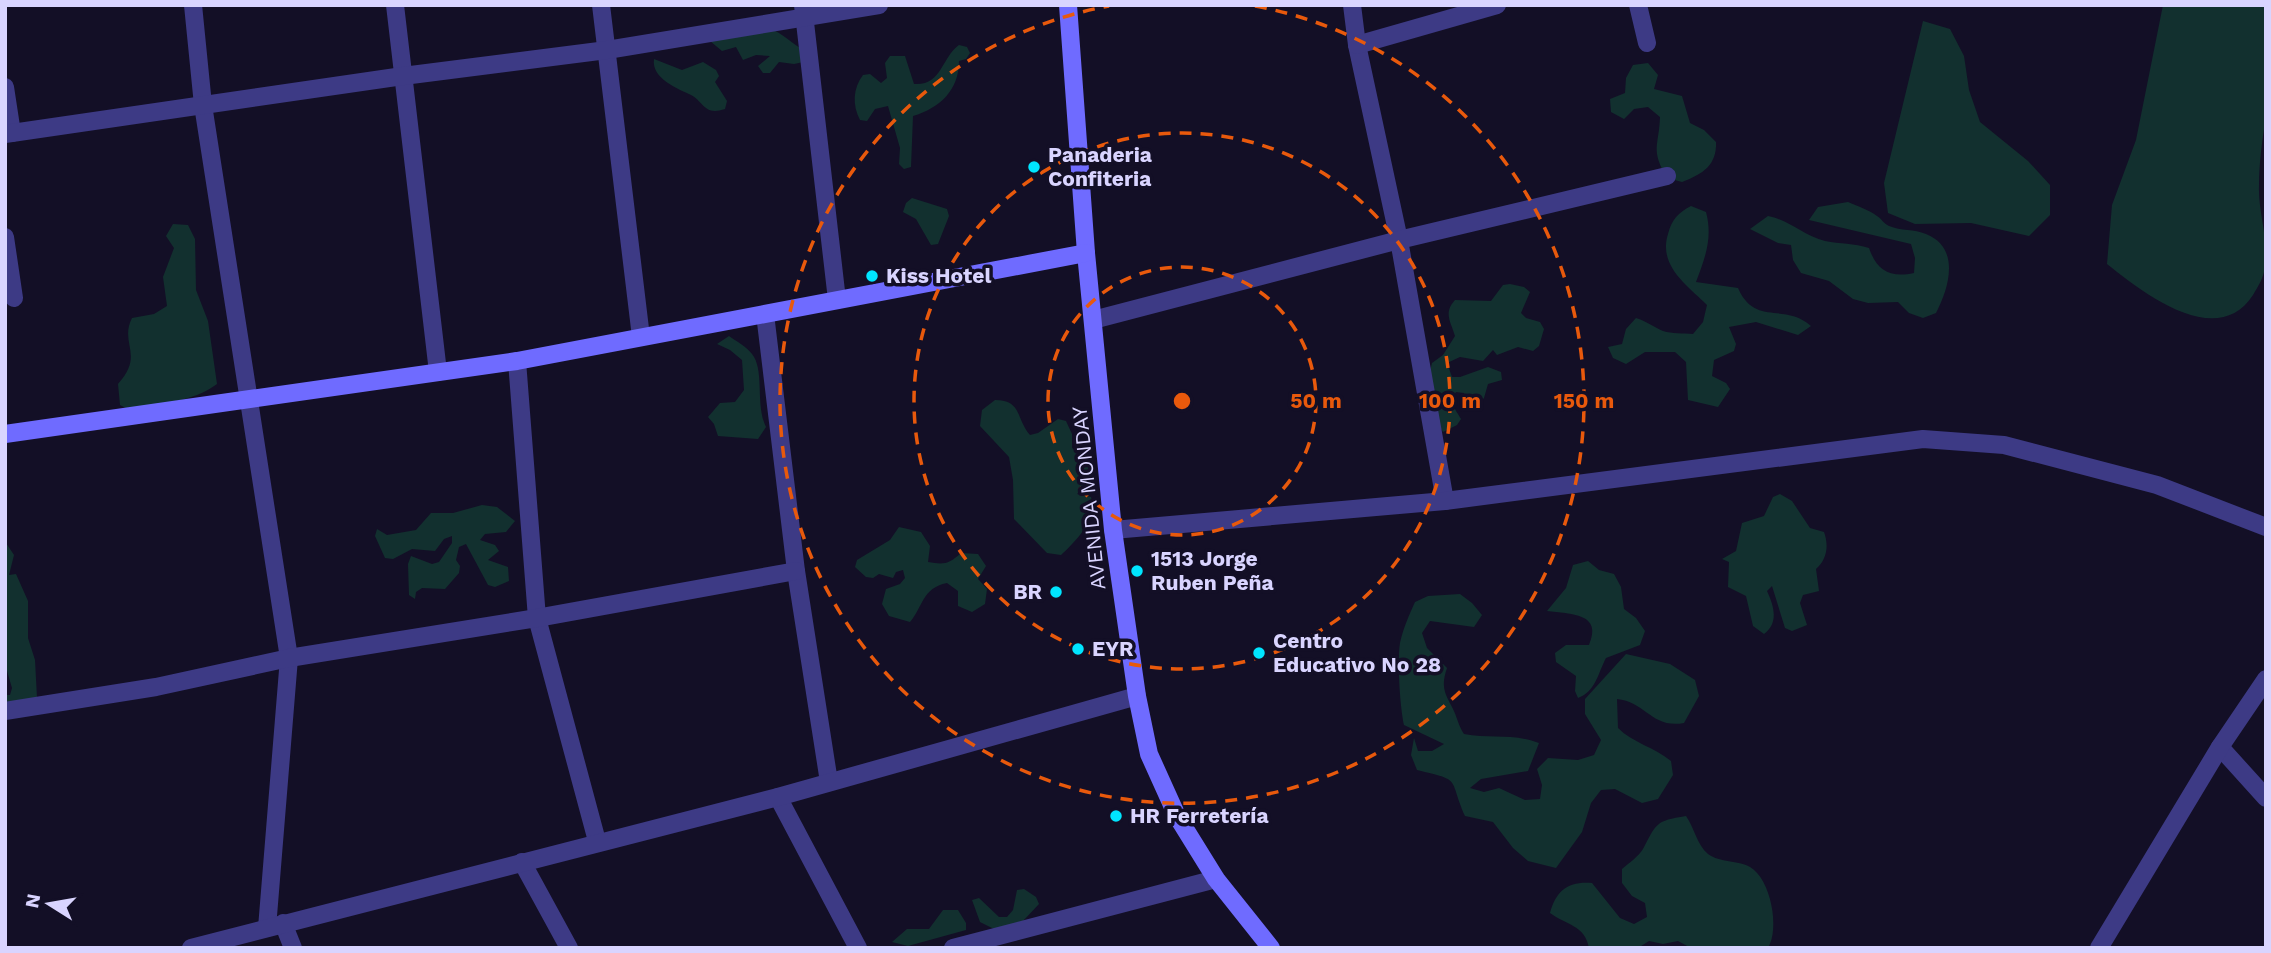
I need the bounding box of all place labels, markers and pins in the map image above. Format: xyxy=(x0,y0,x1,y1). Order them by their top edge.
place label: Panaderia Confiteria xyxy=(1048,142,1153,191)
marker: Panaderia Confiteria xyxy=(1026,159,1042,175)
place label: Kiss Hotel xyxy=(886,263,991,288)
marker: Kiss Hotel xyxy=(864,268,880,284)
centre of rings xyxy=(1170,389,1194,413)
place label: 1513 Jorge Ruben Peña xyxy=(1151,546,1275,595)
marker: 1513 Jorge Ruben Peña xyxy=(1129,563,1145,579)
place label: BR xyxy=(1013,579,1043,604)
marker: BR xyxy=(1048,584,1064,600)
place label: Centro Educativo No 28 xyxy=(1273,628,1441,677)
place label: EYR xyxy=(1092,636,1134,661)
marker: EYR xyxy=(1070,641,1086,657)
marker: Centro Educativo No 28 xyxy=(1251,645,1267,661)
place label: HR Ferretería xyxy=(1130,803,1269,828)
marker: HR Ferretería xyxy=(1108,808,1124,824)

